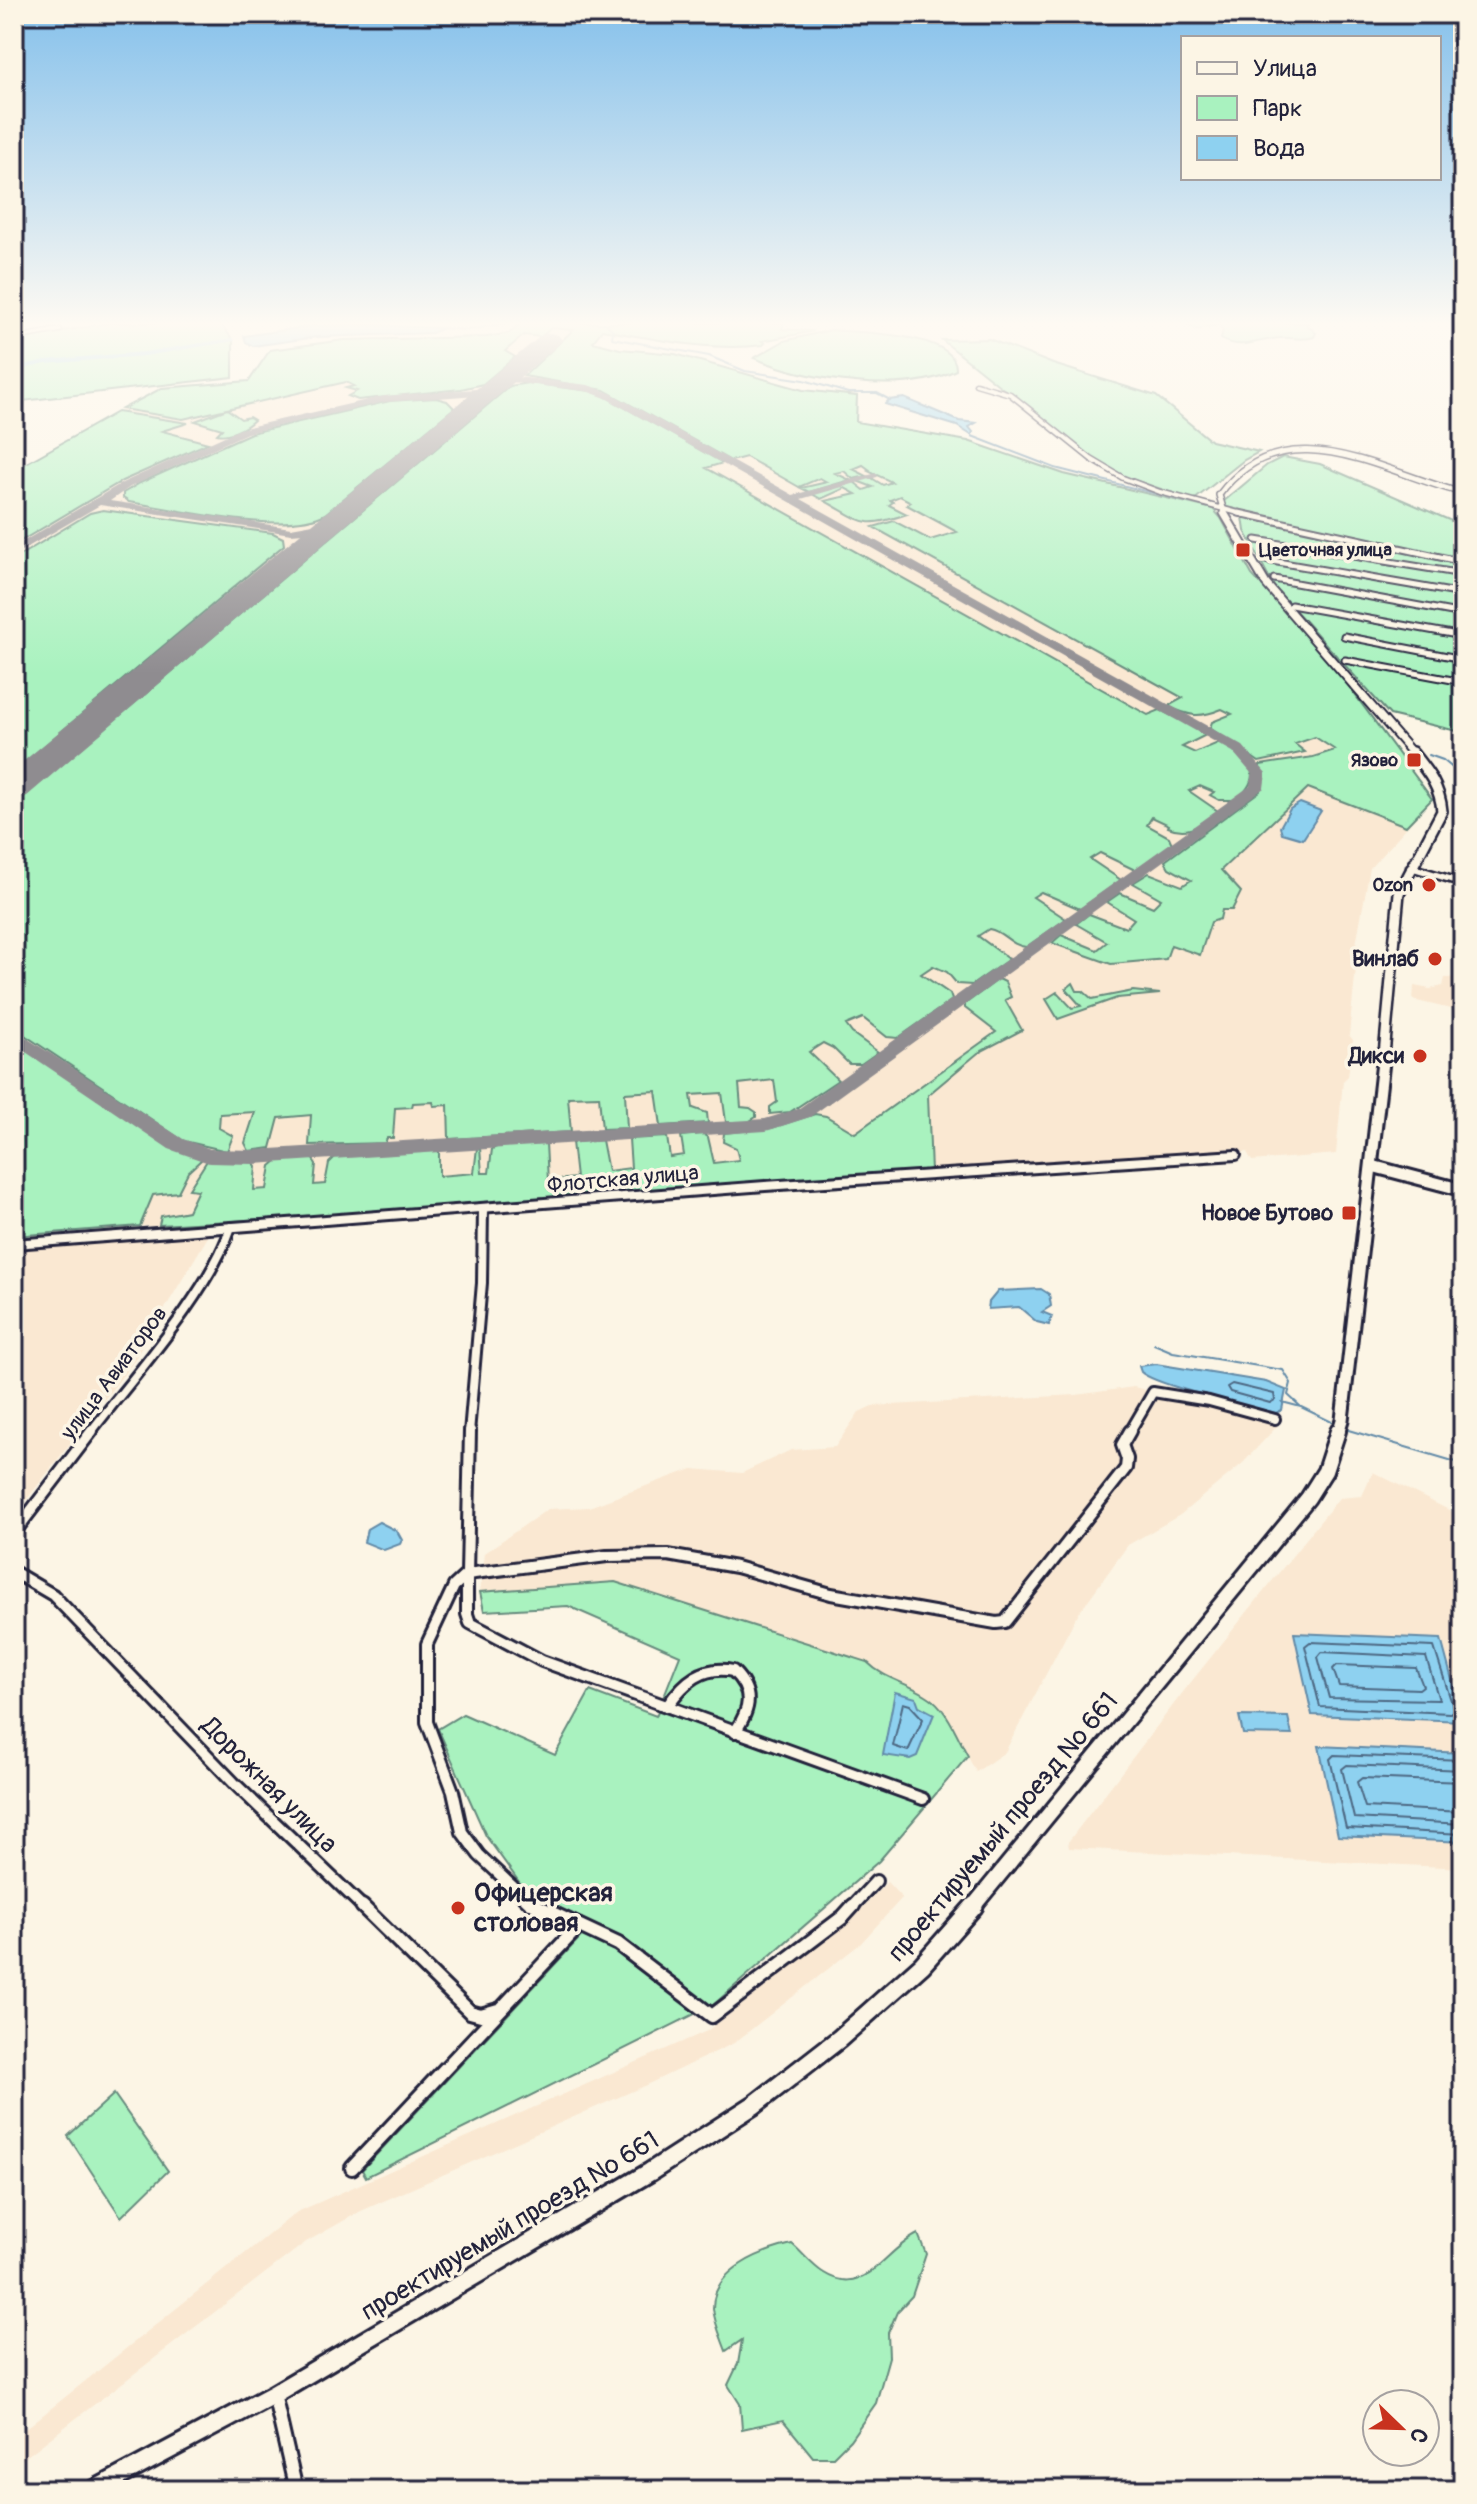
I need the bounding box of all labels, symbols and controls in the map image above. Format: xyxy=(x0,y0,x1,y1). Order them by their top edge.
legend xyxy=(1181,36,1441,180)
text: Улица xyxy=(1253,54,1317,83)
text: Парк xyxy=(1253,94,1302,123)
text: Вода xyxy=(1253,134,1305,163)
place label: Цветочная улица xyxy=(1259,539,1392,562)
marker: Цветочная улица xyxy=(1234,541,1252,559)
place label: Язово xyxy=(1351,749,1398,772)
marker: Язово xyxy=(1405,751,1423,769)
place label: Ozon xyxy=(1373,874,1413,897)
marker: Ozon xyxy=(1420,876,1438,894)
place label: Винлаб xyxy=(1352,945,1419,973)
marker: Винлаб xyxy=(1426,950,1444,968)
place label: Дикси xyxy=(1347,1042,1404,1070)
marker: Дикси xyxy=(1411,1047,1429,1065)
street label: Флотская улица xyxy=(546,1158,700,1200)
place label: Новое Бутово xyxy=(1201,1199,1333,1227)
marker: Новое Бутово xyxy=(1340,1204,1358,1222)
street label: улица Авиаторов xyxy=(54,1300,173,1446)
street label: проектируемый проезд № 661 xyxy=(881,1686,1125,1968)
street label: Дорожная улица xyxy=(193,1709,344,1860)
place label: Офицерская столовая xyxy=(473,1877,613,1939)
marker: Офицерская столовая xyxy=(449,1899,467,1917)
street label: проектируемый проезд № 661 xyxy=(355,2124,665,2328)
north arrow xyxy=(1361,2388,1441,2468)
text: С xyxy=(1403,2424,1434,2448)

